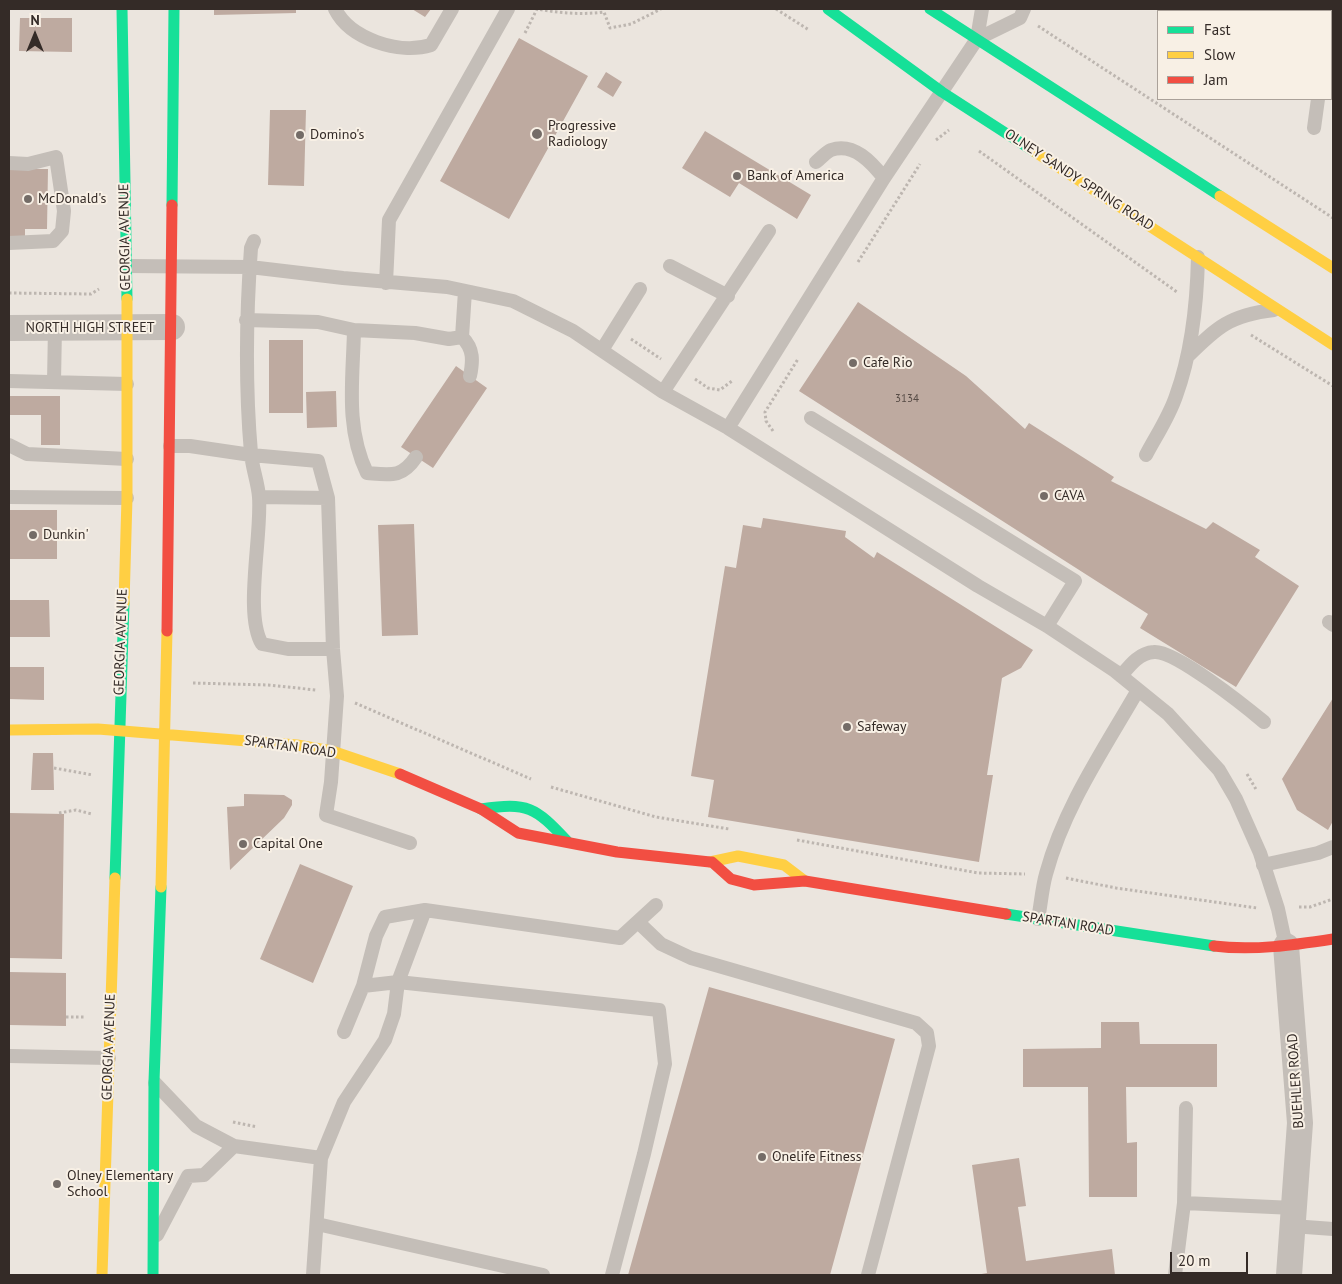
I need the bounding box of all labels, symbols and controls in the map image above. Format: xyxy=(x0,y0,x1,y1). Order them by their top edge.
north arrow xyxy=(10,10,60,60)
legend xyxy=(1157,10,1332,100)
text: N xyxy=(30,11,40,29)
text: Fast xyxy=(1204,20,1231,39)
text: Slow xyxy=(1204,45,1235,64)
text: Jam xyxy=(1204,70,1228,89)
place label: Progressive Radiology xyxy=(548,118,616,150)
street label: OLNEY SANDY SPRING ROAD xyxy=(1001,126,1157,234)
place label: Domino's xyxy=(310,127,364,143)
marker: Progressive Radiology xyxy=(530,127,544,141)
marker: Domino's xyxy=(294,129,306,141)
place label: Bank of America xyxy=(747,168,844,184)
marker: Bank of America xyxy=(731,170,743,182)
street label: GEORGIA AVENUE xyxy=(116,183,134,291)
place label: McDonald's xyxy=(38,191,106,207)
marker: McDonald's xyxy=(22,193,34,205)
street label: NORTH HIGH STREET xyxy=(26,320,154,336)
place label: Cafe Rio xyxy=(863,355,912,371)
marker: Cafe Rio xyxy=(847,357,859,369)
house number: 3134 xyxy=(895,392,919,406)
place label: CAVA xyxy=(1054,488,1085,504)
marker: CAVA xyxy=(1038,490,1050,502)
place label: Dunkin' xyxy=(43,527,89,543)
marker: Dunkin' xyxy=(27,529,39,541)
street label: GEORGIA AVENUE xyxy=(111,588,131,696)
place label: Safeway xyxy=(857,719,906,735)
marker: Safeway xyxy=(841,721,853,733)
street label: SPARTAN ROAD xyxy=(243,732,337,762)
place label: Capital One xyxy=(253,836,323,852)
marker: Capital One xyxy=(237,838,249,850)
street label: SPARTAN ROAD xyxy=(1021,908,1115,940)
street label: GEORGIA AVENUE xyxy=(99,993,119,1101)
street label: BUEHLER ROAD xyxy=(1284,1033,1308,1129)
place label: Onelife Fitness xyxy=(772,1149,862,1165)
marker: Onelife Fitness xyxy=(756,1151,768,1163)
place label: Olney Elementary School xyxy=(67,1168,173,1200)
marker: Olney Elementary School xyxy=(51,1178,63,1190)
scale bar xyxy=(1172,1242,1250,1274)
text: 20 m xyxy=(1178,1251,1211,1270)

